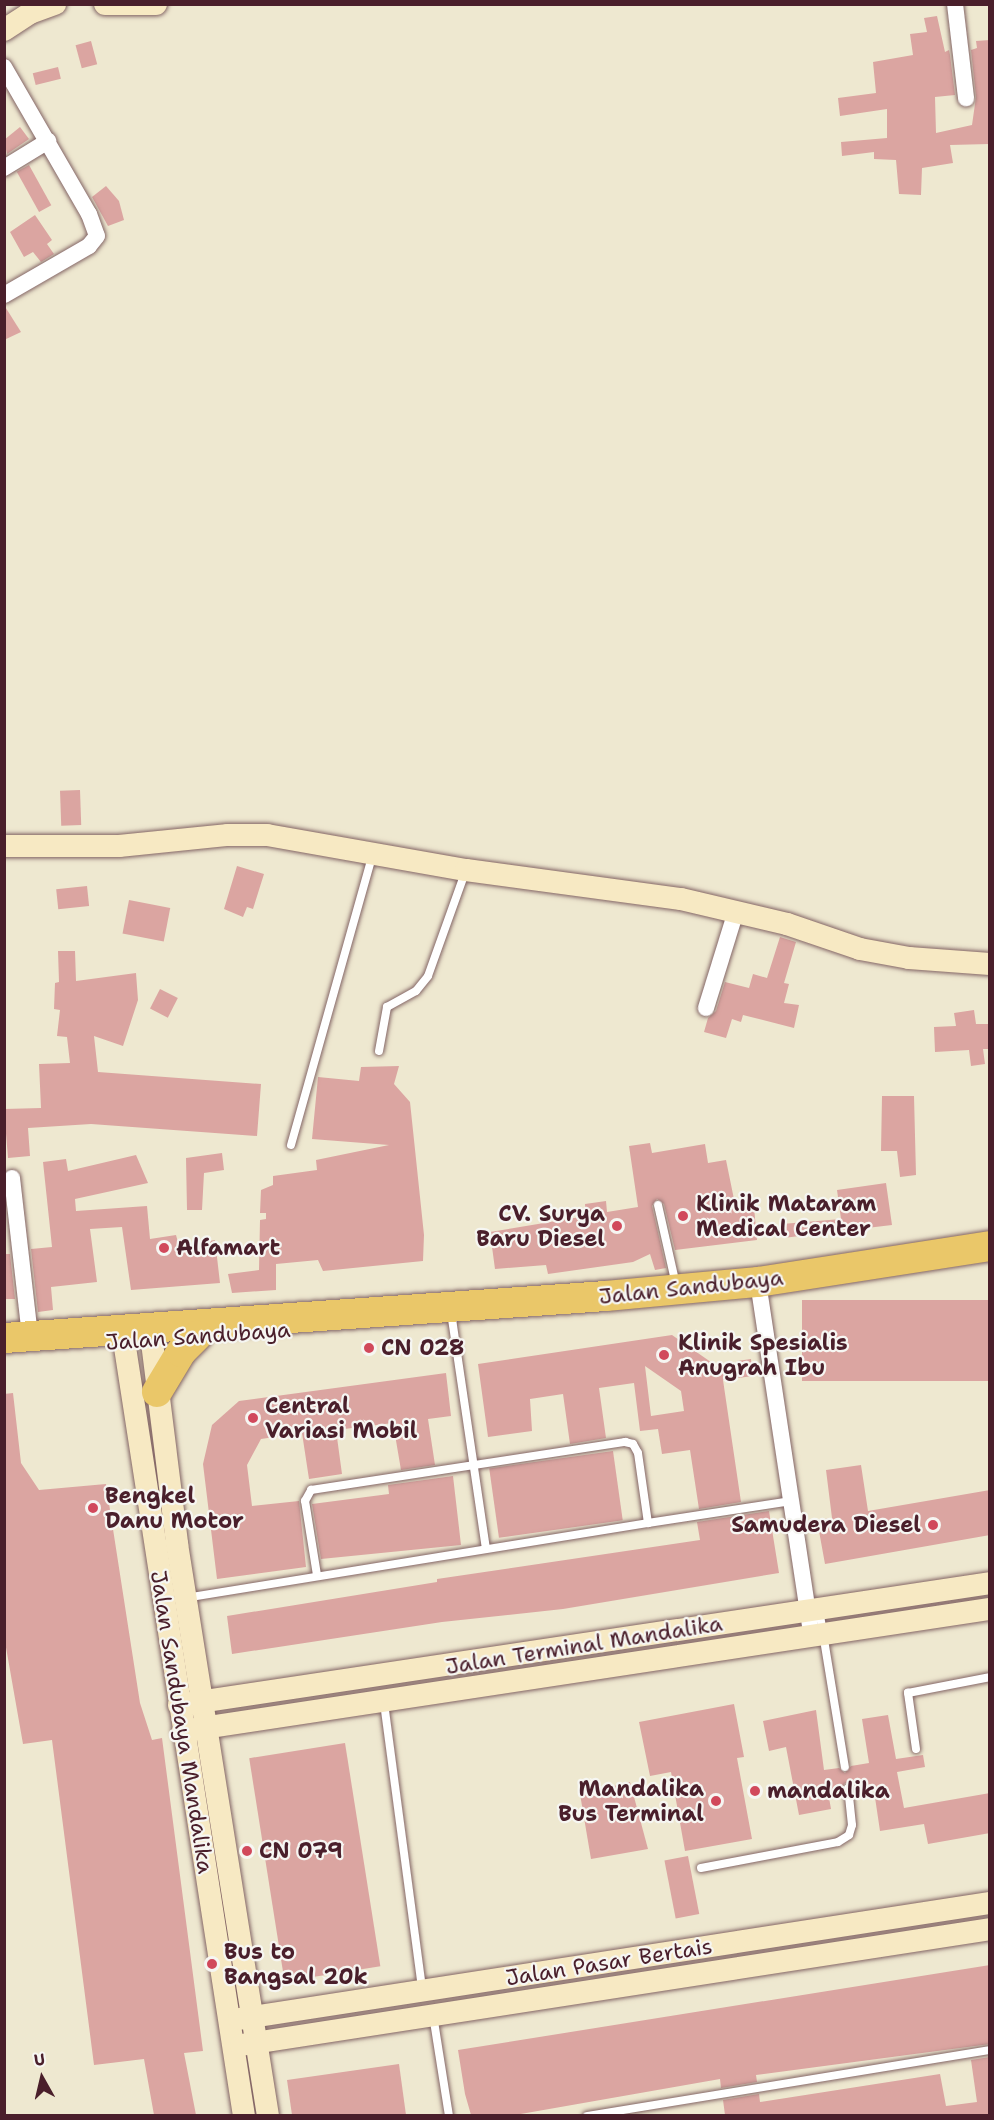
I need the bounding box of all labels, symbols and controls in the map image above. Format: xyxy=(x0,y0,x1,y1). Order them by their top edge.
place label: Klinik Mataram Medical Center xyxy=(696,1190,876,1242)
place label: CV. Surya Baru Diesel xyxy=(476,1200,605,1252)
marker: Klinik Mataram Medical Center xyxy=(674,1207,692,1225)
marker: CV. Surya Baru Diesel xyxy=(610,1219,624,1233)
place label: Alfamart xyxy=(176,1235,280,1261)
marker: Alfamart xyxy=(157,1241,171,1255)
street label: Jalan Sandubaya xyxy=(597,1264,785,1310)
street label: Jalan Sandubaya xyxy=(105,1316,291,1356)
place label: Klinik Spesialis Anugrah Ibu xyxy=(678,1329,848,1380)
place label: CN 028 xyxy=(381,1335,464,1361)
marker: CN 028 xyxy=(362,1341,376,1355)
marker: Klinik Spesialis Anugrah Ibu xyxy=(655,1346,673,1364)
place label: Central Variasi Mobil xyxy=(265,1392,417,1444)
marker: Central Variasi Mobil xyxy=(246,1411,260,1425)
place label: Bengkel Danu Motor xyxy=(105,1482,244,1534)
marker: Bengkel Danu Motor xyxy=(86,1501,100,1515)
place label: Samudera Diesel xyxy=(731,1512,921,1538)
marker: Samudera Diesel xyxy=(926,1518,940,1532)
street label: Jalan Sandubaya Mandalika xyxy=(145,1568,219,1876)
street label: Jalan Terminal Mandalika xyxy=(444,1610,724,1680)
place label: Mandalika Bus Terminal xyxy=(558,1775,704,1826)
place label: mandalika xyxy=(767,1778,890,1804)
marker: mandalika xyxy=(748,1784,762,1798)
marker: Mandalika Bus Terminal xyxy=(709,1794,723,1808)
place label: CN 079 xyxy=(259,1838,343,1864)
marker: CN 079 xyxy=(240,1844,254,1858)
street label: Jalan Pasar Bertais xyxy=(504,1933,714,1991)
place label: Bus to Bangsal 20k xyxy=(224,1938,368,1990)
marker: Bus to Bangsal 20k xyxy=(205,1957,219,1971)
north arrow xyxy=(12,2048,72,2108)
text: U xyxy=(33,2049,46,2071)

